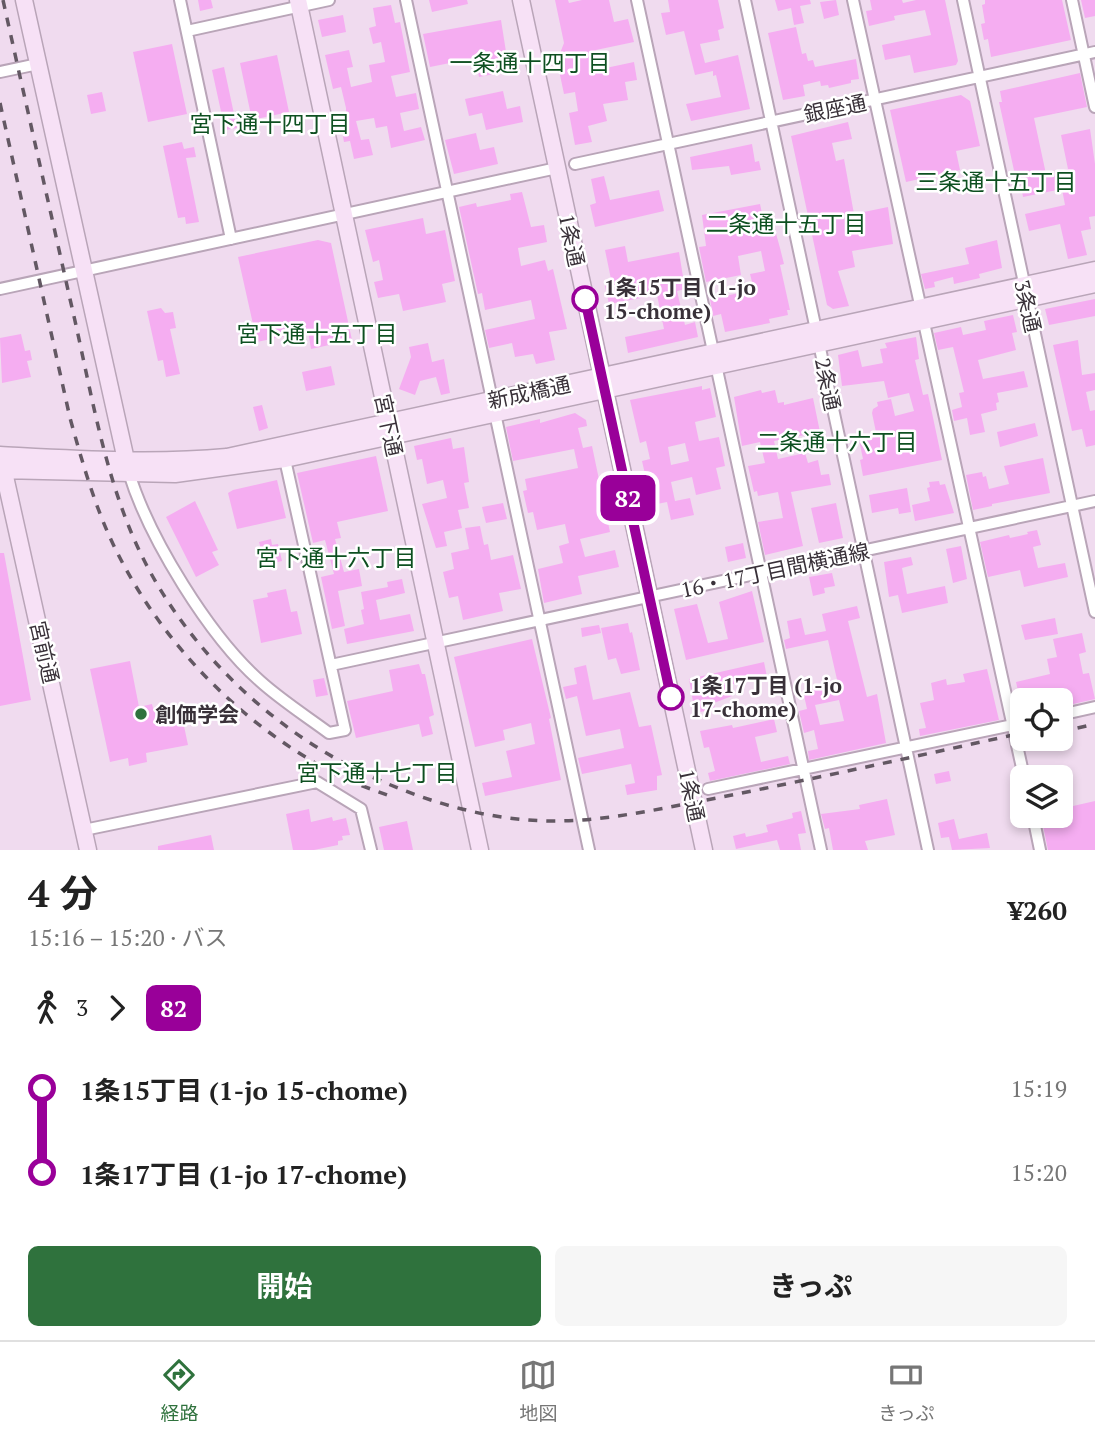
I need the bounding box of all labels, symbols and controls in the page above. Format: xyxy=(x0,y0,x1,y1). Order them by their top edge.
district label: 一条通十四丁目 xyxy=(450,47,611,78)
street label: 銀座通 xyxy=(801,88,869,128)
district label: 宮下通十四丁目 xyxy=(190,108,351,139)
district label: 三条通十五丁目 xyxy=(916,166,1077,197)
district label: 二条通十五丁目 xyxy=(706,208,867,239)
street label: 1条通 xyxy=(553,211,591,269)
place label: 1条15丁目 (1-jo 15-chome) xyxy=(604,273,756,325)
street label: 3条通 xyxy=(1008,277,1048,335)
marker: 1条15丁目 (1-jo 15-chome) xyxy=(572,286,598,312)
district label: 宮下通十五丁目 xyxy=(237,318,398,349)
street label: 2条通 xyxy=(809,355,847,413)
street label: 新成橋通 xyxy=(485,370,573,414)
street label: 宮下通 xyxy=(369,391,409,459)
district label: 二条通十六丁目 xyxy=(757,426,918,457)
line badge: 82 xyxy=(596,475,660,521)
text: 82 xyxy=(614,482,642,514)
street label: 16・17丁目間横通線 xyxy=(678,536,872,604)
district label: 宮下通十六丁目 xyxy=(256,542,417,573)
street label: 宮前通 xyxy=(24,618,66,686)
place label: 1条17丁目 (1-jo 17-chome) xyxy=(690,671,842,723)
marker: 1条17丁目 (1-jo 17-chome) xyxy=(658,684,684,710)
map controls xyxy=(1010,688,1073,828)
button: locate xyxy=(1010,688,1073,751)
place label: 創価学会 xyxy=(155,700,239,728)
marker: 創価学会 xyxy=(133,706,149,722)
district label: 宮下通十七丁目 xyxy=(297,757,458,788)
button: layers xyxy=(1010,765,1073,828)
street label: 1条通 xyxy=(673,766,711,824)
text: 4 分 xyxy=(28,868,98,918)
text: ¥260 xyxy=(1008,893,1067,927)
text: 15:16 – 15:20 · バス xyxy=(28,922,228,953)
icon: walk xyxy=(28,989,66,1027)
icon: forward xyxy=(98,989,136,1027)
text: 3 xyxy=(76,992,88,1023)
text: 82 xyxy=(160,992,187,1024)
text: 1条15丁目 (1-jo 15-chome) xyxy=(80,1073,408,1107)
text: 15:19 xyxy=(1010,1073,1067,1104)
text: 1条17丁目 (1-jo 17-chome) xyxy=(80,1157,407,1191)
text: 15:20 xyxy=(1010,1157,1067,1188)
button: 開始 xyxy=(28,1246,541,1326)
button: きっぷ xyxy=(555,1246,1067,1326)
tab: 経路 xyxy=(160,1356,198,1425)
tab: 地図 xyxy=(519,1356,557,1425)
tab: きっぷ xyxy=(878,1356,935,1425)

